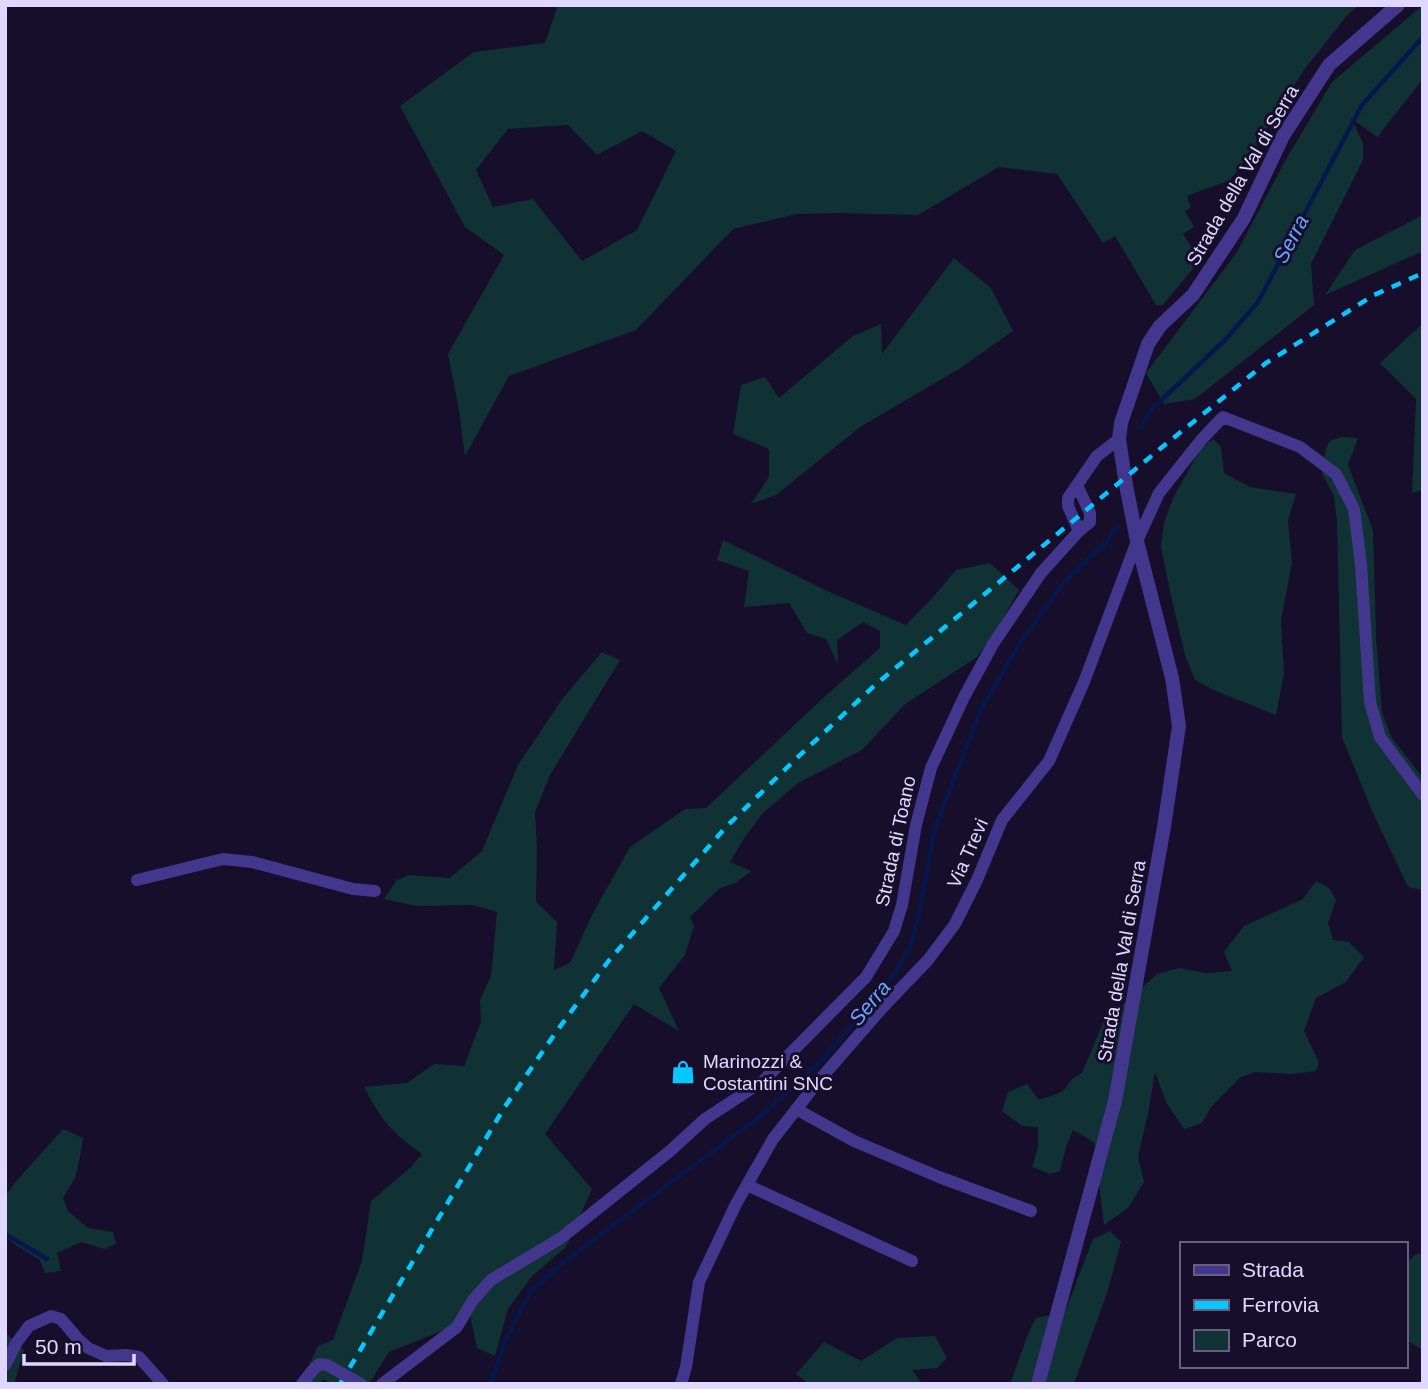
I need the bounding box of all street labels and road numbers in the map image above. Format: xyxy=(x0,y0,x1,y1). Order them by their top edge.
street label: Strada della Val di Serra xyxy=(1181,81,1303,269)
street label: Strada di Toano xyxy=(871,774,920,908)
street label: Via Trevi xyxy=(943,815,992,891)
street label: Strada della Val di Serra xyxy=(1093,858,1150,1064)

